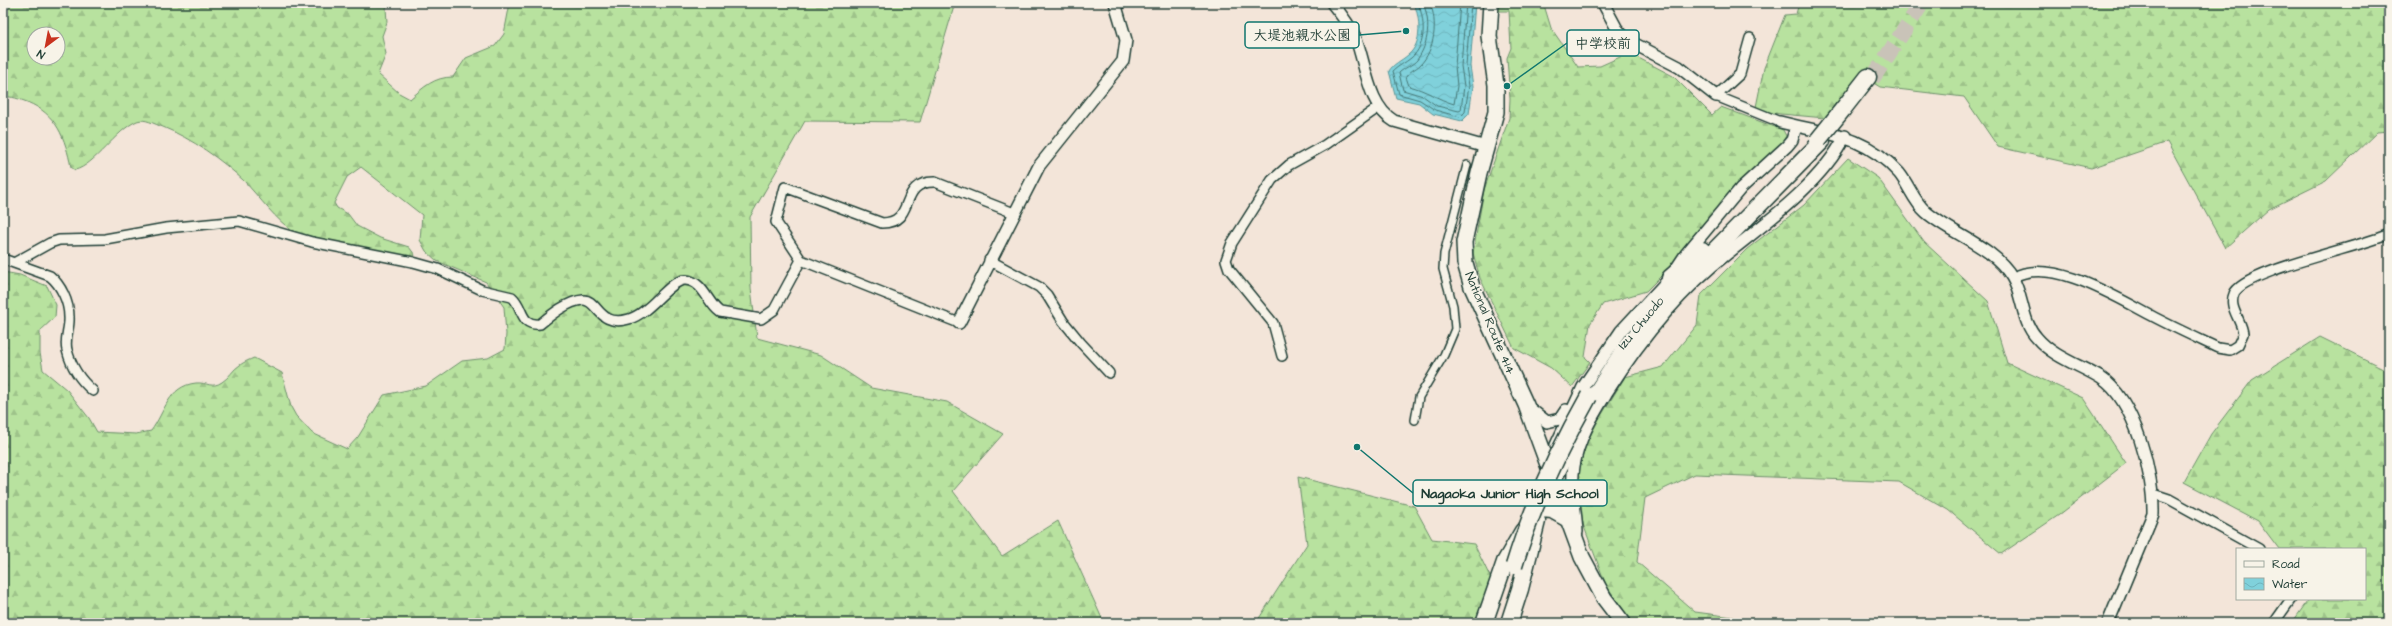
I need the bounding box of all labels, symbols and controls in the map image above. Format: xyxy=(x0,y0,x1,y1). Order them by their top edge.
callout: 大堤池親水公園 xyxy=(1245,22,1359,48)
north arrow xyxy=(26,26,66,66)
text: 大堤池親水公園 xyxy=(1253,26,1351,46)
callout: 中学校前 xyxy=(1567,30,1639,56)
text: 中学校前 xyxy=(1575,34,1631,54)
text: N xyxy=(34,46,48,62)
street label: National Route 414 xyxy=(1460,269,1520,377)
street label: Izu Chuodo xyxy=(1614,292,1669,353)
callout: Nagaoka Junior High School xyxy=(1413,480,1607,506)
text: Nagaoka Junior High School xyxy=(1421,484,1599,505)
legend xyxy=(2236,548,2366,600)
text: Road xyxy=(2272,556,2300,573)
text: Water xyxy=(2272,576,2308,593)

